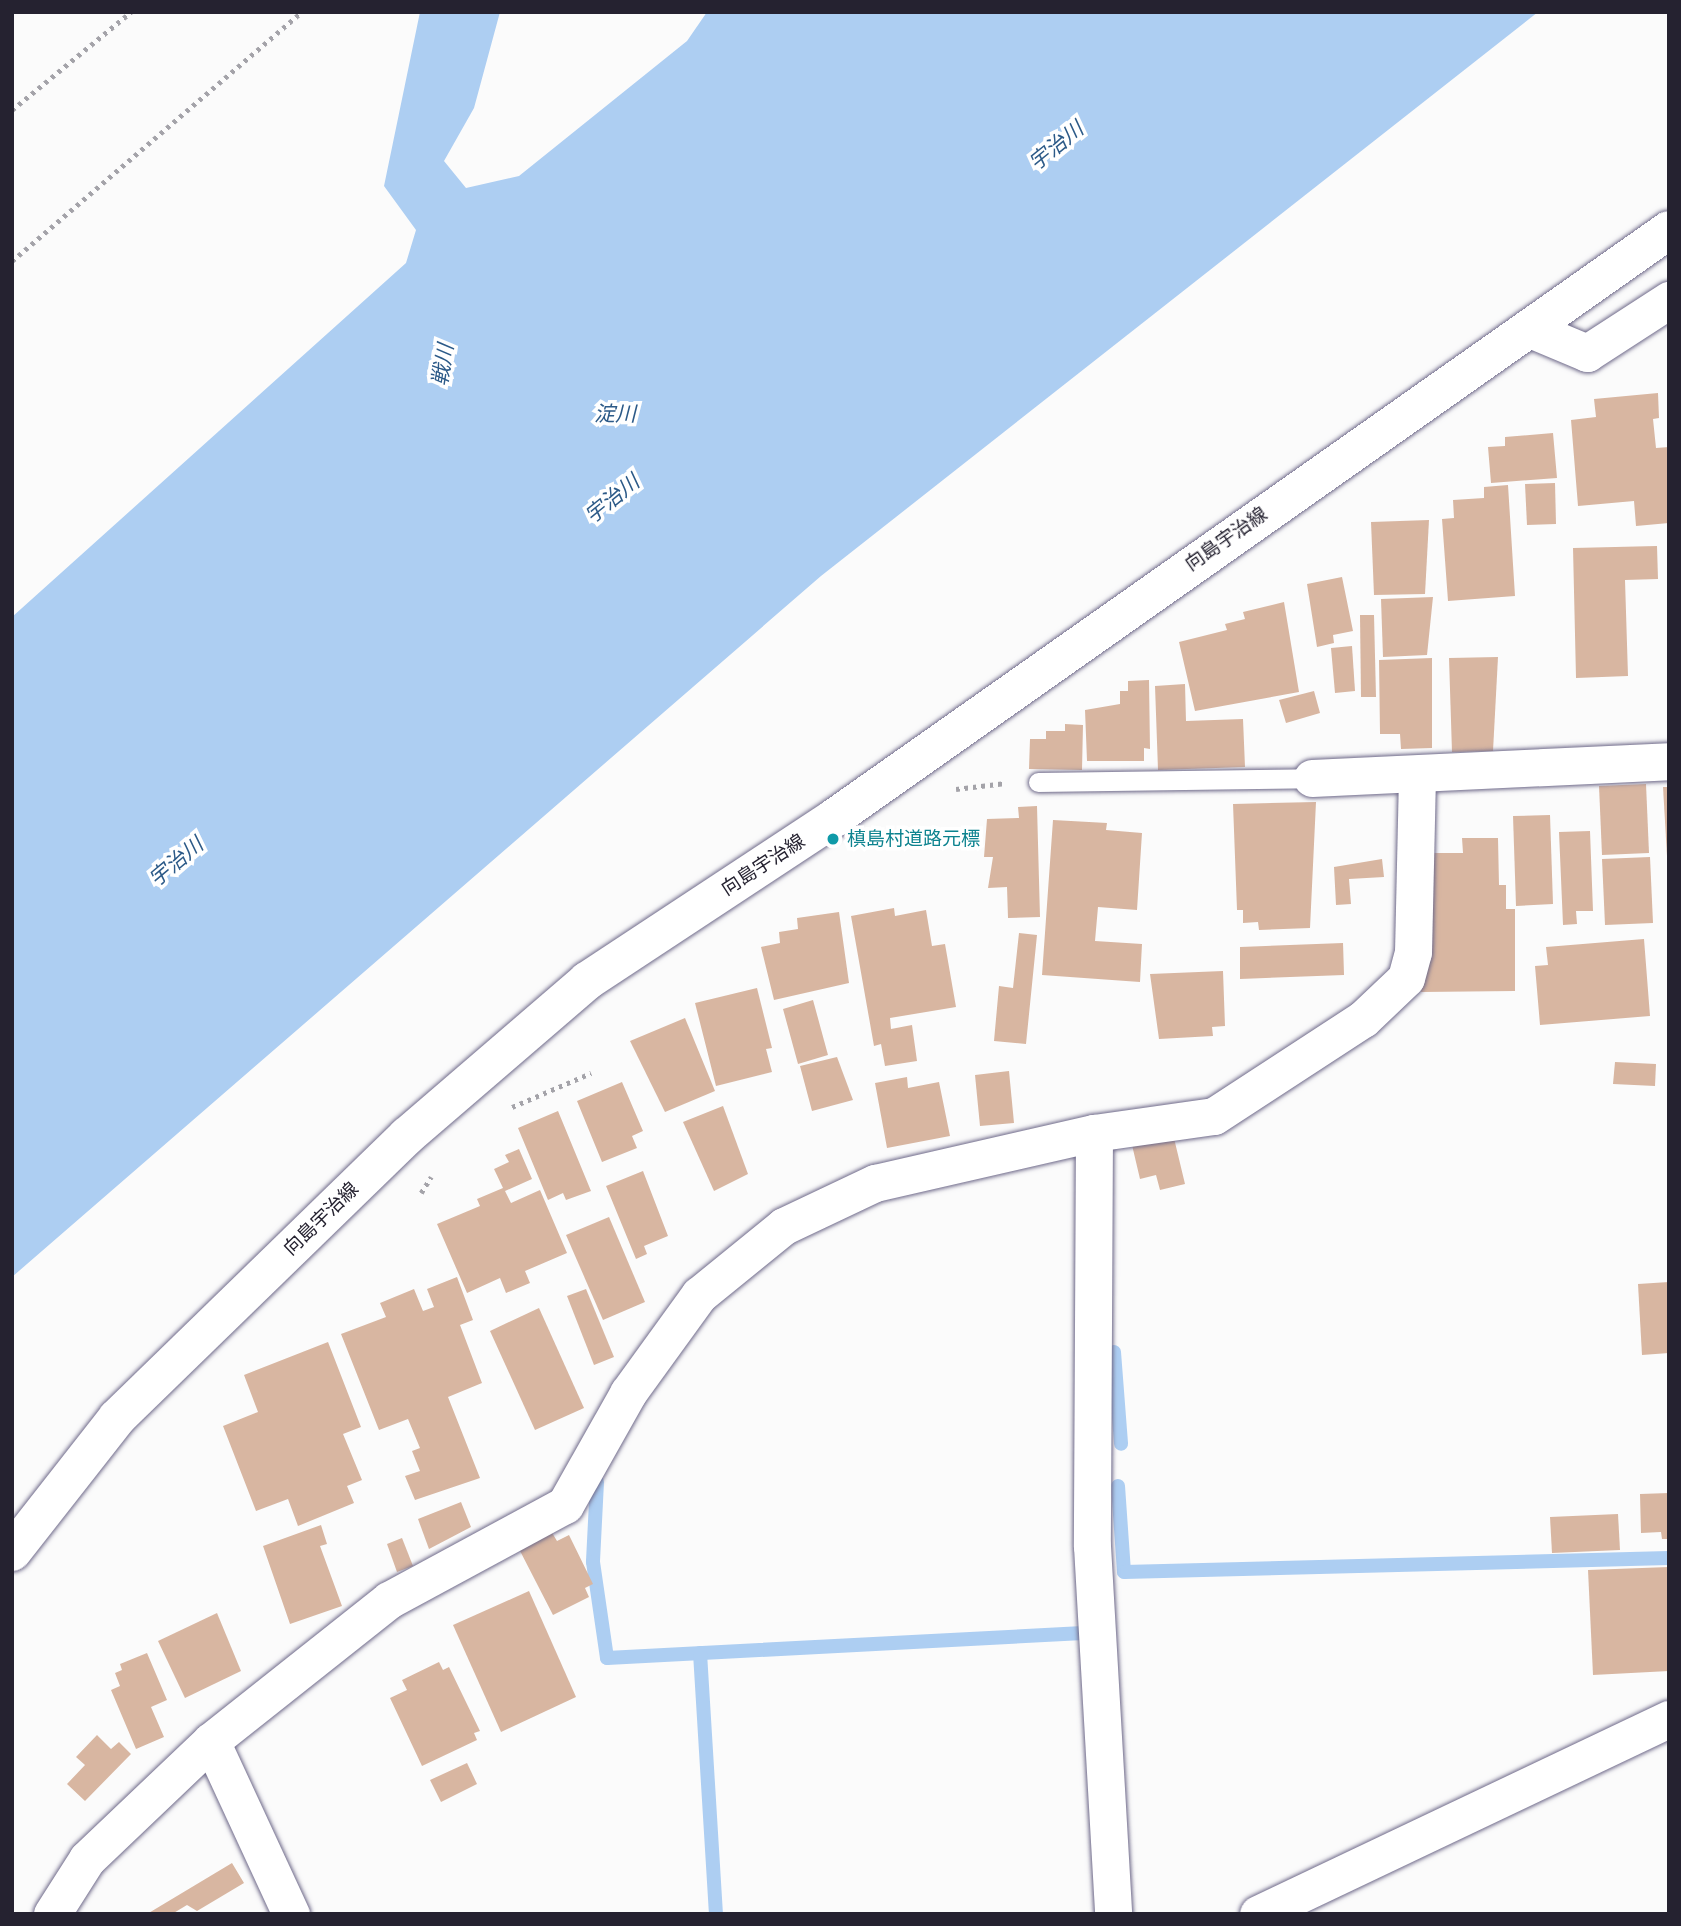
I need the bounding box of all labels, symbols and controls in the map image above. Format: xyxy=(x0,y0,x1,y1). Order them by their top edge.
water label: 宇治川 xyxy=(1024,116,1088,176)
water label: 戦川 xyxy=(427,342,459,388)
water label: 淀川 xyxy=(594,401,636,427)
water label: 宇治川 xyxy=(580,469,644,529)
street label: 向島宇治線 xyxy=(1181,502,1271,576)
place label: 槙島村道路元標 xyxy=(847,828,980,850)
street label: 向島宇治線 xyxy=(717,830,809,900)
marker: 槙島村道路元標 xyxy=(825,831,841,847)
water label: 宇治川 xyxy=(144,832,208,892)
street label: 向島宇治線 xyxy=(279,1178,363,1260)

